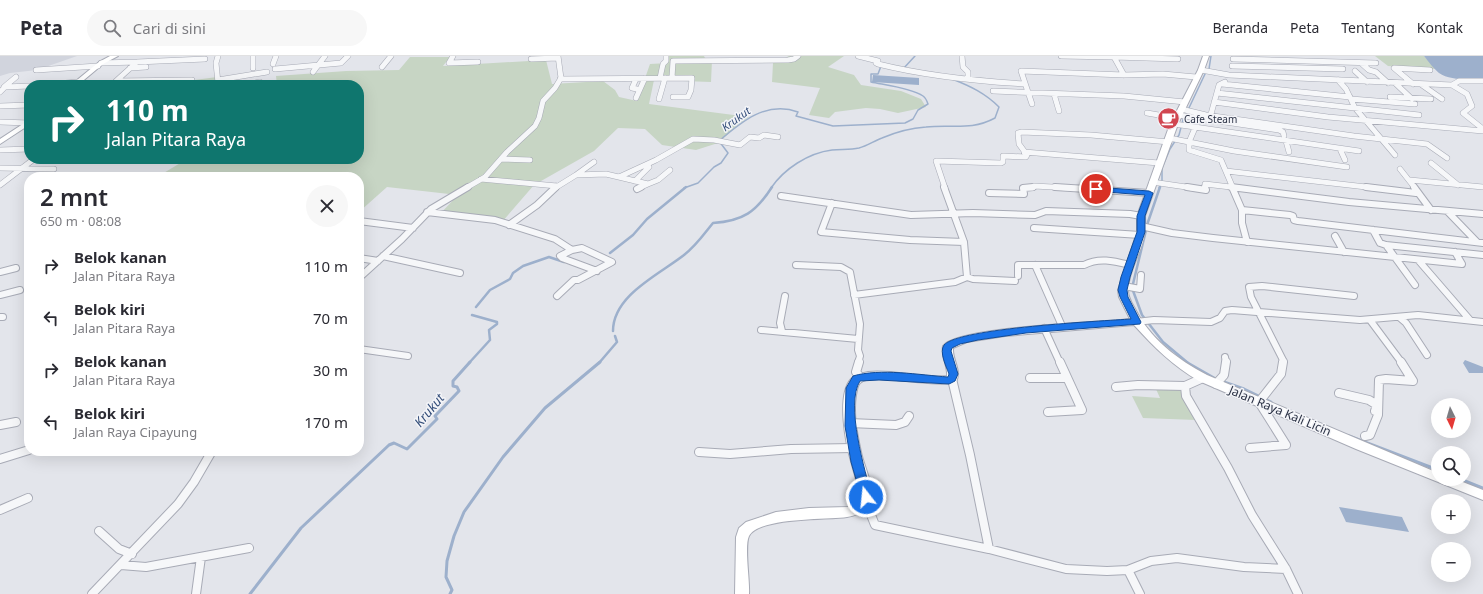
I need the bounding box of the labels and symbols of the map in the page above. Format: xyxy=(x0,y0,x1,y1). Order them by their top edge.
water label: Krukut xyxy=(718,103,753,134)
cafe icon: Cafe Steam xyxy=(1155,106,1181,132)
place label: Cafe Steam xyxy=(1184,112,1237,126)
pin xyxy=(1079,172,1113,206)
street label: Jalan Raya Kali Licin xyxy=(1225,381,1334,440)
water label: Krukut xyxy=(410,389,449,430)
north arrow xyxy=(1431,398,1471,438)
position arrow xyxy=(845,476,887,518)

